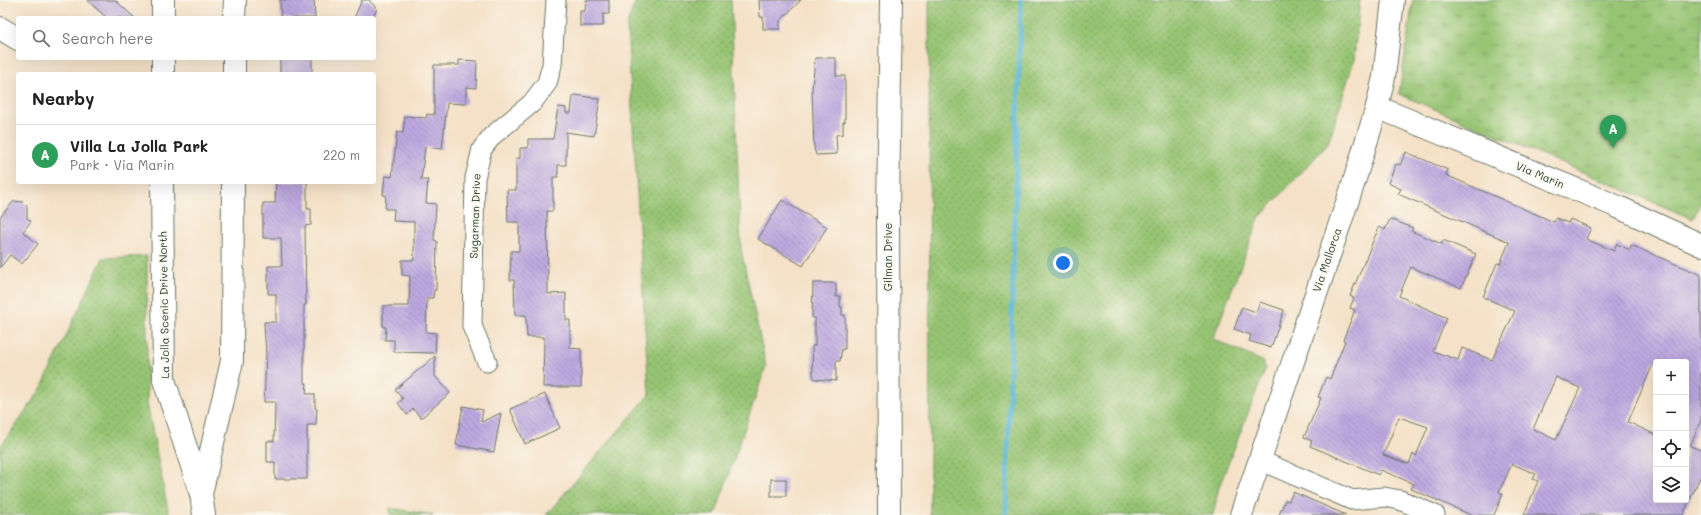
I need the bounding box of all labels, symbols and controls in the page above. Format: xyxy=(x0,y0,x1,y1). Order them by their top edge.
search box xyxy=(16,16,376,60)
icon: search xyxy=(30,27,52,49)
text: Search here xyxy=(62,28,153,48)
text: Nearby xyxy=(32,87,94,109)
pin: A xyxy=(1600,115,1626,148)
text: Villa La Jolla Park xyxy=(70,136,208,156)
text: A xyxy=(40,146,50,163)
text: 220 m xyxy=(323,146,360,163)
text: Park · Via Marin xyxy=(70,156,174,173)
street label: Via Marin xyxy=(1514,158,1567,191)
street label: Sugarman Drive xyxy=(466,173,483,259)
street label: Gilman Drive xyxy=(880,223,895,291)
street label: Via Mallorca xyxy=(1308,225,1345,294)
street label: La Jolla Scenic Drive North xyxy=(155,231,172,379)
your location xyxy=(1053,253,1073,273)
map controls xyxy=(1653,359,1689,503)
button: + xyxy=(1653,359,1689,395)
button: − xyxy=(1653,395,1689,431)
button: locate xyxy=(1653,431,1689,467)
button: layers xyxy=(1653,467,1689,503)

